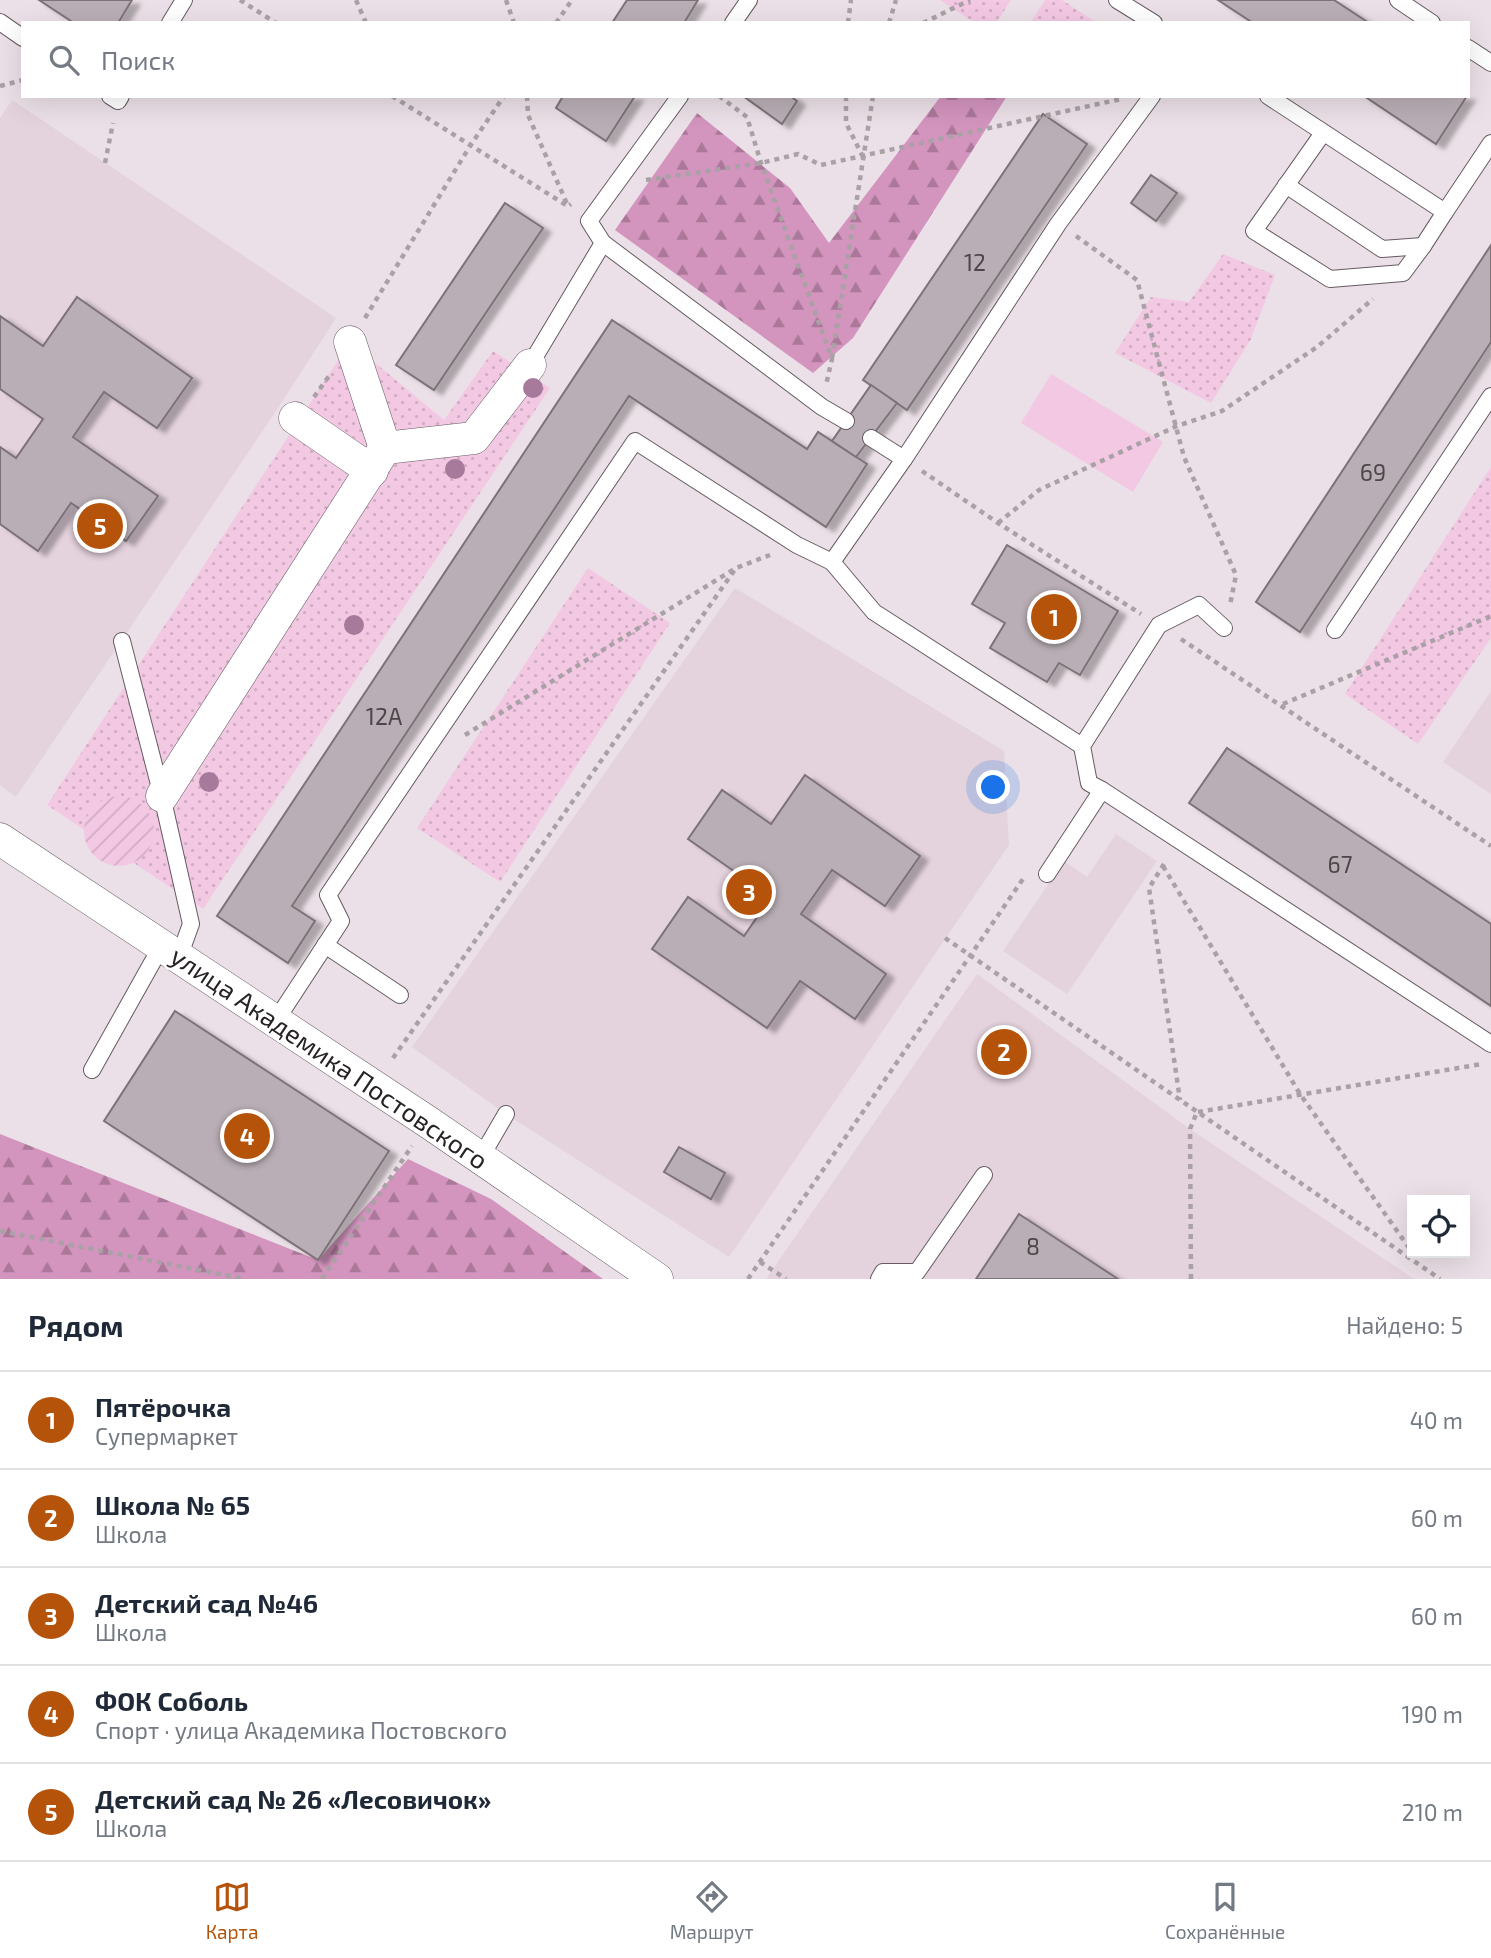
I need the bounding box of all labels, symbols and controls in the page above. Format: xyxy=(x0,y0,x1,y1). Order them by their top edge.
search box xyxy=(21,21,1470,98)
icon: search xyxy=(45,41,83,79)
text: Поиск xyxy=(101,44,175,75)
house number: 12 xyxy=(964,248,986,276)
house number: 69 xyxy=(1360,458,1386,486)
pin: 5 xyxy=(77,500,123,552)
pin: 1 xyxy=(1031,591,1077,643)
house number: 12А xyxy=(366,702,403,730)
your location xyxy=(976,770,1010,804)
house number: 67 xyxy=(1328,850,1353,878)
pin: 3 xyxy=(726,866,772,918)
street label: улица Академика Постовского xyxy=(165,939,494,1176)
pin: 2 xyxy=(981,1026,1027,1078)
pin: 4 xyxy=(224,1110,270,1162)
map controls xyxy=(1407,1195,1470,1258)
button: locate xyxy=(1407,1195,1470,1258)
house number: 8 xyxy=(1026,1232,1040,1260)
text: Рядом xyxy=(28,1307,124,1343)
text: Найдено: 5 xyxy=(1346,1311,1463,1339)
text: Пятёрочка xyxy=(95,1391,231,1422)
text: 1 xyxy=(46,1406,56,1434)
text: 40 m xyxy=(1410,1406,1463,1434)
text: Супермаркет xyxy=(95,1422,238,1450)
text: Школа № 65 xyxy=(95,1489,250,1520)
text: 2 xyxy=(44,1504,58,1532)
text: 60 m xyxy=(1411,1504,1463,1532)
text: Школа xyxy=(95,1520,167,1548)
text: Детский сад №46 xyxy=(95,1587,318,1618)
text: 3 xyxy=(44,1602,58,1630)
text: 60 m xyxy=(1411,1602,1463,1630)
text: Школа xyxy=(95,1618,167,1646)
text: ФОК Соболь xyxy=(95,1685,248,1716)
text: 4 xyxy=(44,1700,58,1728)
text: 190 m xyxy=(1402,1700,1463,1728)
text: Спорт · улица Академика Постовского xyxy=(95,1716,507,1744)
text: Детский сад № 26 «Лесовичок» xyxy=(95,1783,491,1814)
text: 5 xyxy=(45,1798,57,1826)
text: 210 m xyxy=(1402,1798,1463,1826)
text: Школа xyxy=(95,1814,167,1842)
tab: Карта xyxy=(206,1878,258,1943)
tab: Маршрут xyxy=(670,1878,754,1943)
tab: Сохранённые xyxy=(1165,1878,1285,1943)

